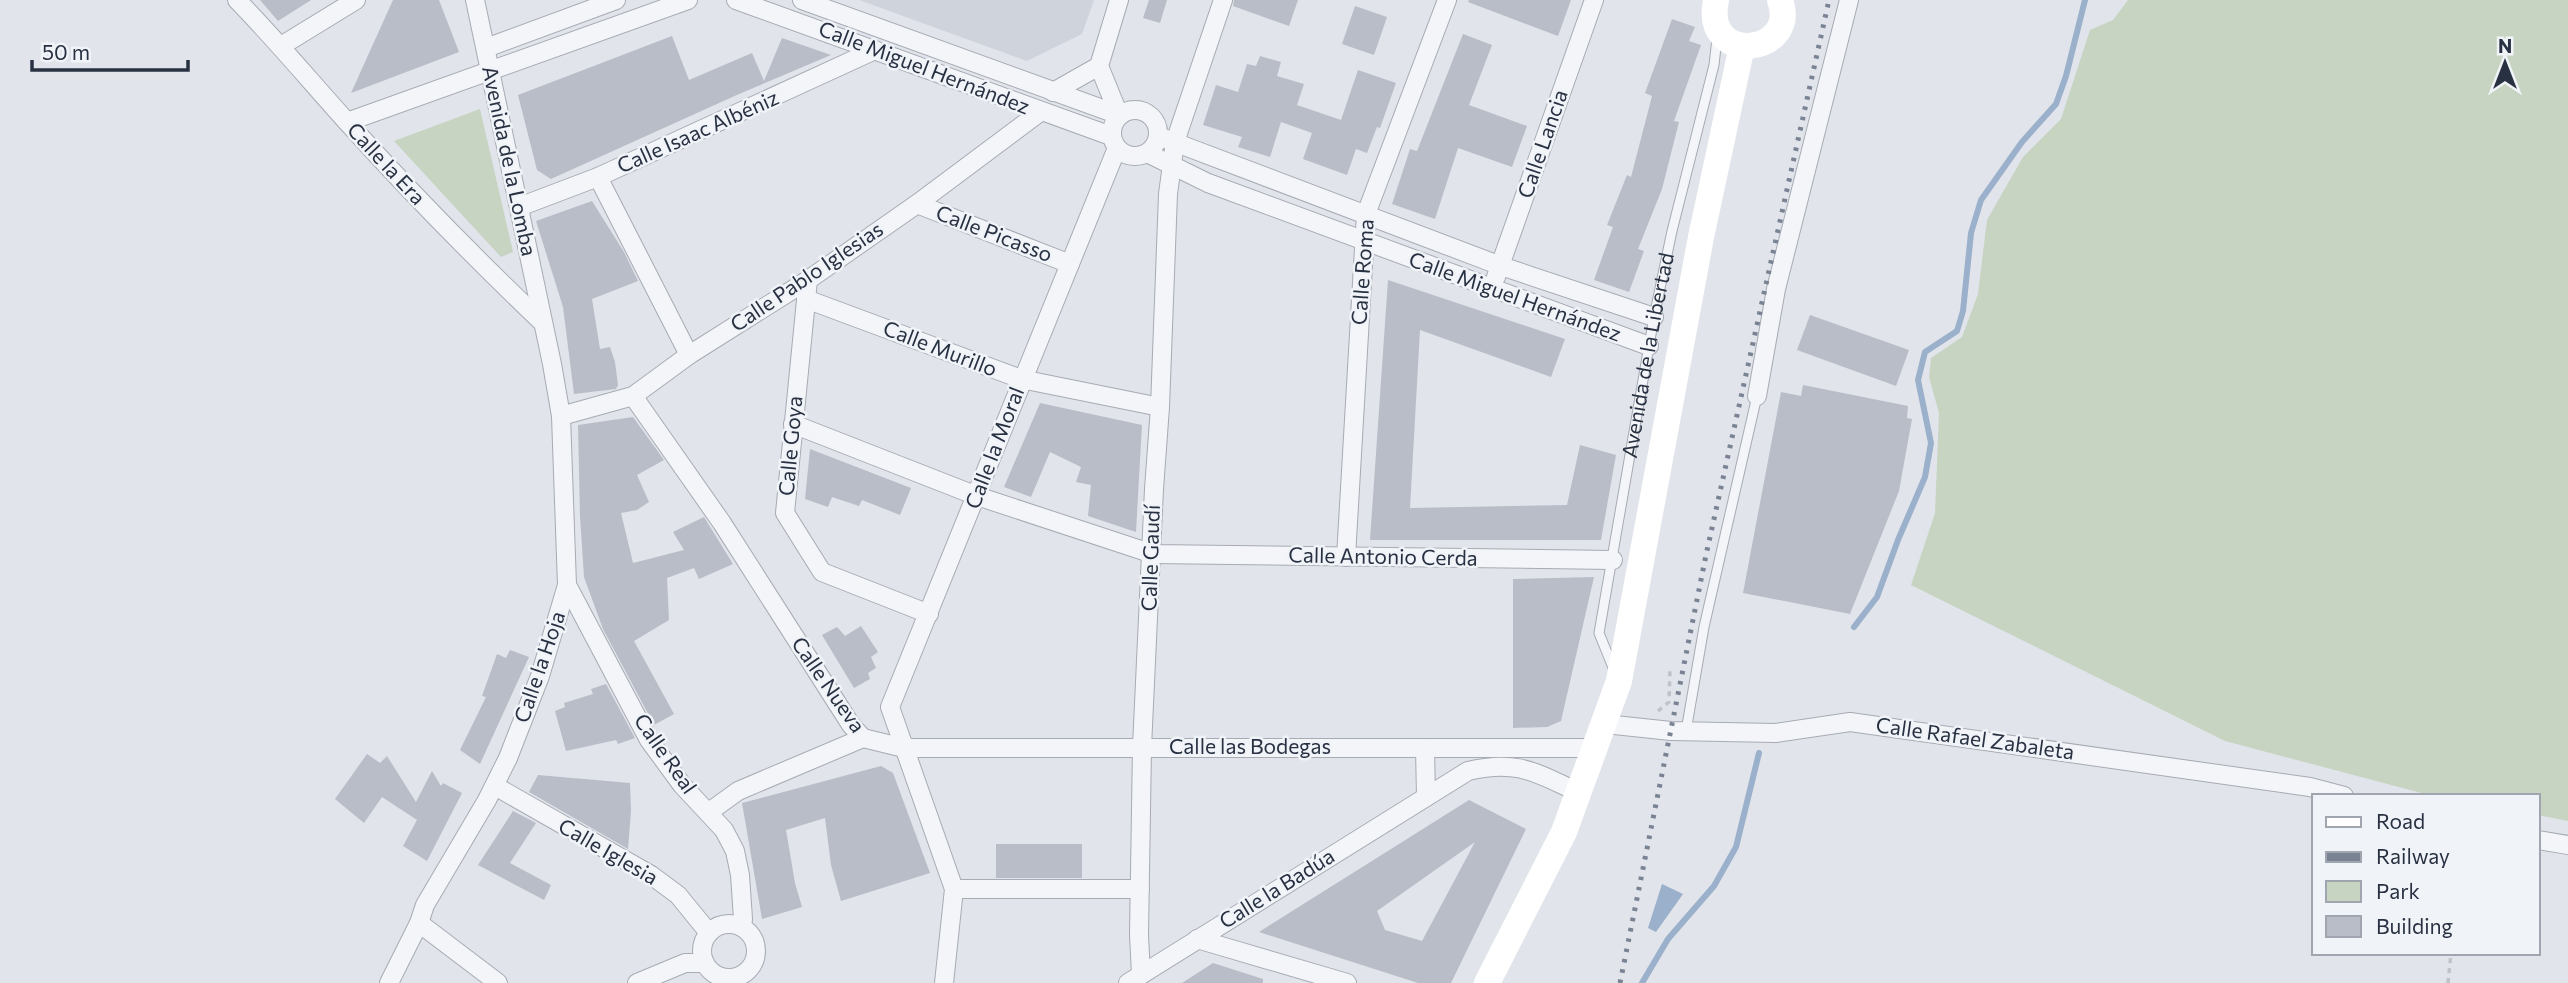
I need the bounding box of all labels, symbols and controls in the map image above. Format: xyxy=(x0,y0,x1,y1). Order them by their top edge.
street label: Calle Miguel Hernández xyxy=(815,15,1034,118)
scale bar xyxy=(32,28,187,72)
north arrow xyxy=(2470,28,2540,98)
text: N xyxy=(2498,34,2512,57)
text: 50 m xyxy=(42,39,90,64)
street label: Avenida de la Lomba xyxy=(478,63,543,258)
street label: Calle Isaac Albéniz xyxy=(613,84,782,177)
street label: Calle Lancia xyxy=(1511,86,1572,201)
street label: Calle la Era xyxy=(343,117,431,209)
street label: Calle Picasso xyxy=(933,199,1056,266)
street label: Calle Pablo Iglesias xyxy=(725,215,887,336)
street label: Calle Roma xyxy=(1345,218,1378,326)
street label: Calle Miguel Hernández xyxy=(1406,246,1625,346)
street label: Avenida de la Libertad xyxy=(1616,250,1678,460)
street label: Calle Murillo xyxy=(880,314,1001,381)
street label: Calle la Moral xyxy=(959,383,1028,512)
street label: Calle Goya xyxy=(773,395,806,497)
street label: Calle Gaudí xyxy=(1135,504,1164,612)
street label: Calle Antonio Cerda xyxy=(1288,541,1478,570)
street label: Calle la Hoja xyxy=(508,608,569,725)
street label: Calle Nueva xyxy=(787,631,871,737)
street label: Calle Real xyxy=(630,708,703,798)
street label: Calle Rafael Zabaleta xyxy=(1874,711,2076,764)
street label: Calle las Bodegas xyxy=(1169,733,1331,758)
legend xyxy=(2312,794,2540,955)
text: Road xyxy=(2376,808,2425,833)
street label: Calle Iglesia xyxy=(555,812,663,889)
street label: Calle la Badúa xyxy=(1214,842,1338,933)
text: Railway xyxy=(2376,843,2450,868)
text: Park xyxy=(2376,878,2420,903)
text: Building xyxy=(2376,913,2453,938)

